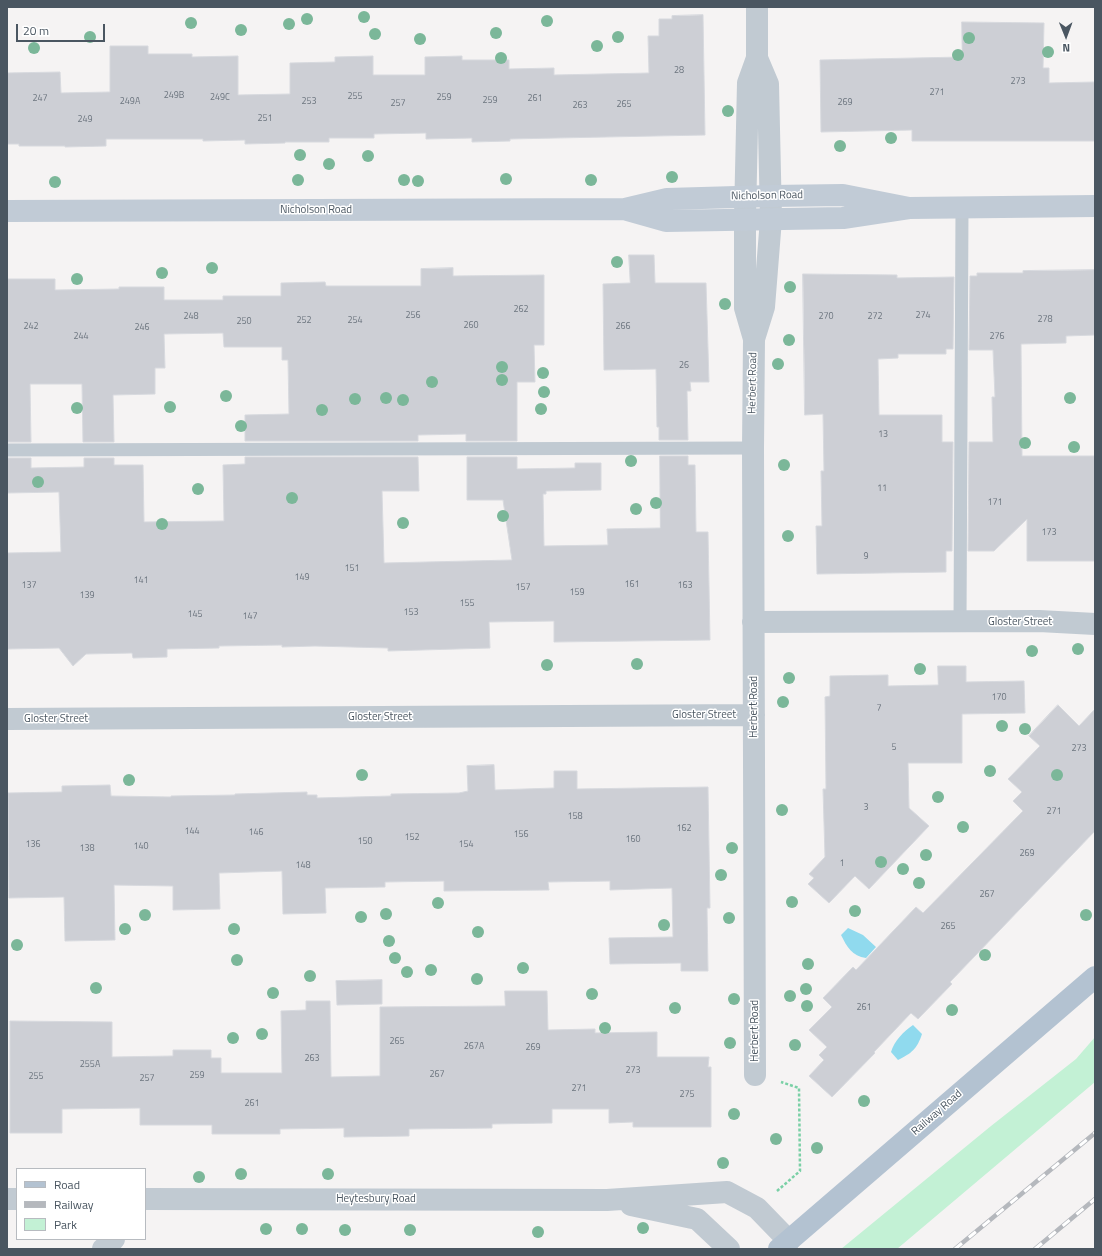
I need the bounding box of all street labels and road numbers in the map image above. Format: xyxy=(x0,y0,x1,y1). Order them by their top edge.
street label: Nicholson Road xyxy=(731,189,803,203)
street label: Nicholson Road xyxy=(280,203,352,217)
street label: Herbert Road xyxy=(746,352,760,414)
street label: Gloster Street xyxy=(988,615,1052,629)
street label: Herbert Road xyxy=(747,676,761,738)
street label: Gloster Street xyxy=(672,708,736,722)
street label: Gloster Street xyxy=(348,710,412,724)
street label: Gloster Street xyxy=(24,712,88,726)
street label: Herbert Road xyxy=(748,1000,762,1062)
street label: Railway Road xyxy=(909,1087,965,1139)
street label: Heytesbury Road xyxy=(336,1192,416,1206)

